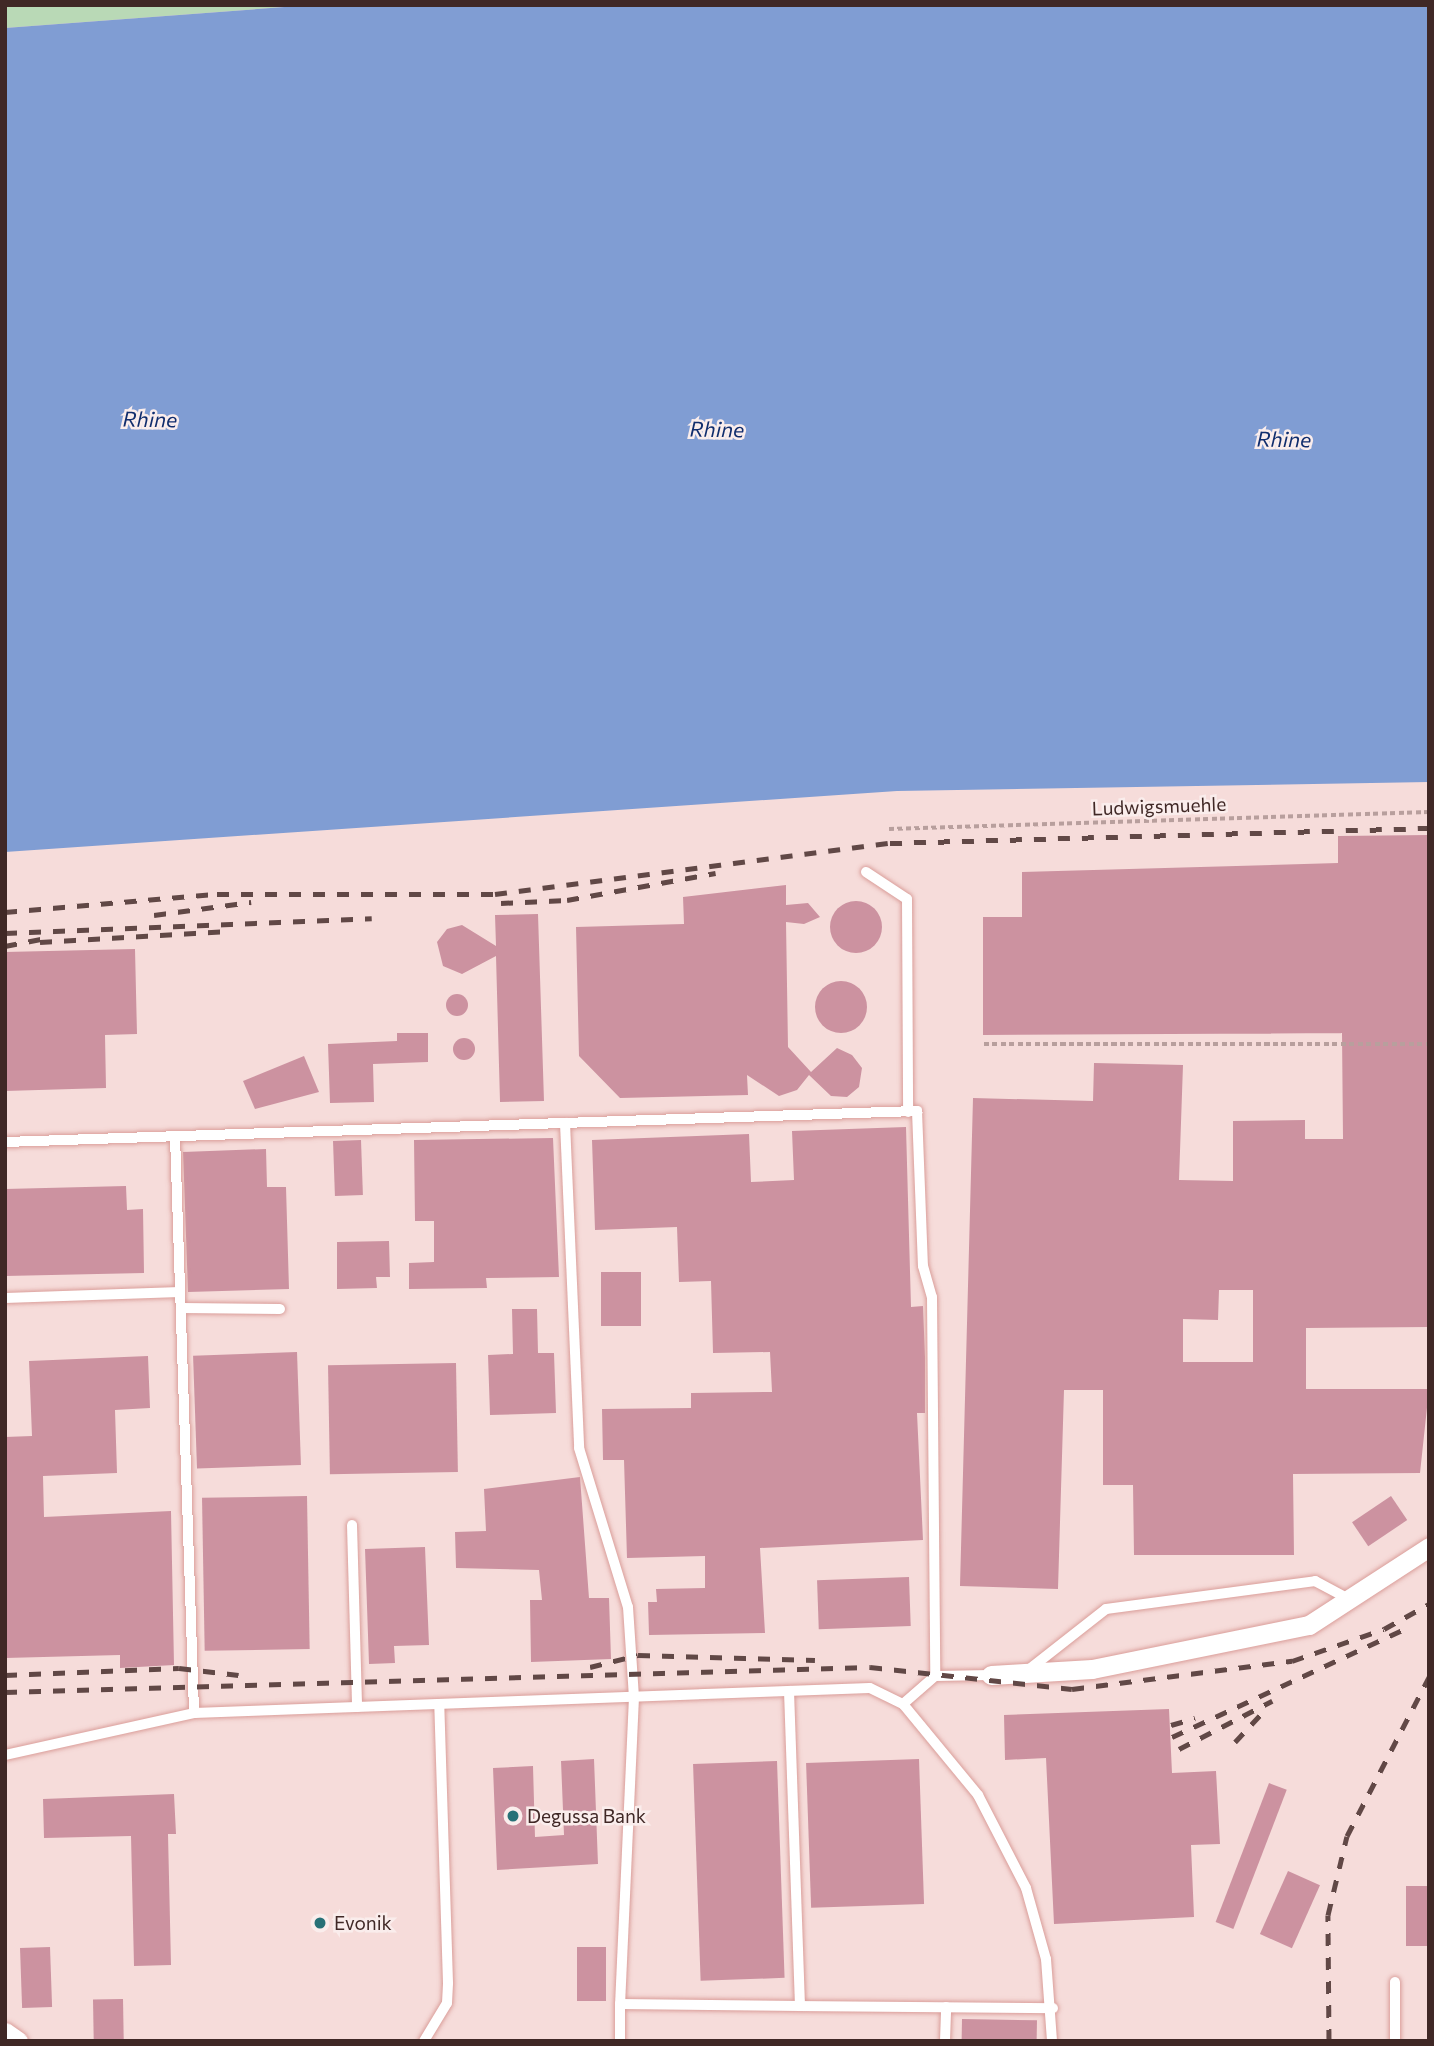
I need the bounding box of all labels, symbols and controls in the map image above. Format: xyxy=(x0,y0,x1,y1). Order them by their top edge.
water label: Rhine xyxy=(122,406,178,432)
water label: Rhine xyxy=(689,416,745,442)
water label: Rhine xyxy=(1256,426,1312,452)
street label: Ludwigsmuehle xyxy=(1091,792,1227,820)
place label: Degussa Bank xyxy=(527,1805,646,1827)
marker: Degussa Bank xyxy=(505,1808,521,1824)
place label: Evonik xyxy=(334,1912,392,1934)
marker: Evonik xyxy=(312,1915,328,1931)

